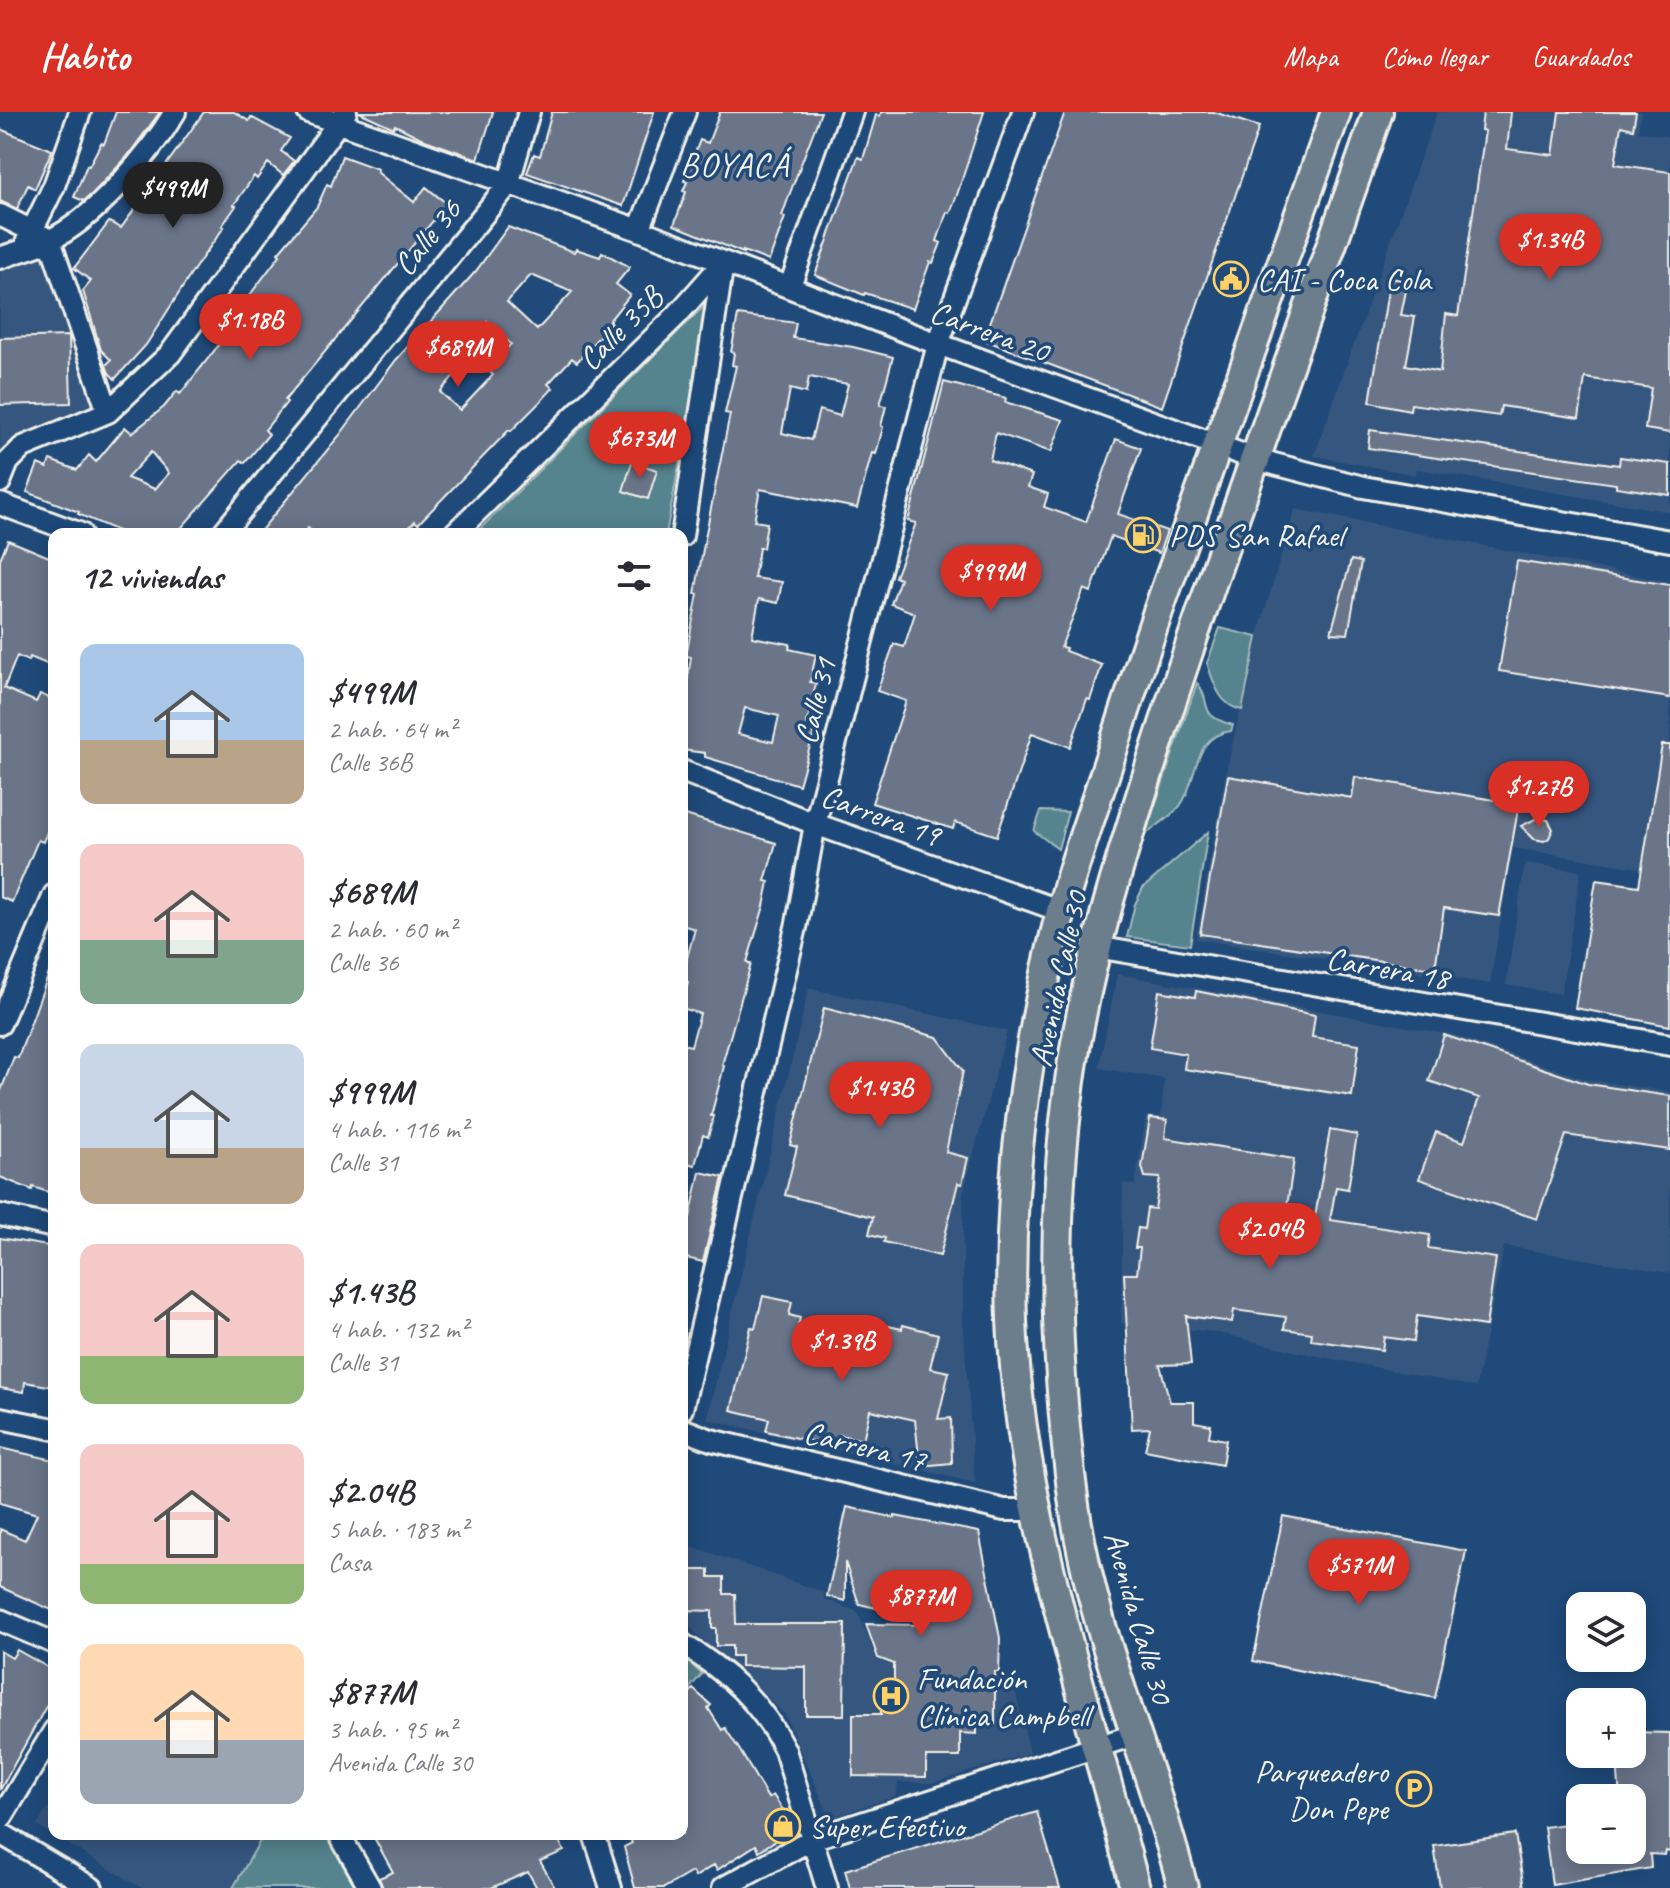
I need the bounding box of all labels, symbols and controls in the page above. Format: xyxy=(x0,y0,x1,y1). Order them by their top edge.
text: Habito xyxy=(40,33,129,80)
text: Mapa xyxy=(1283,39,1338,74)
text: Cómo llegar xyxy=(1382,39,1488,74)
text: Guardados xyxy=(1532,39,1630,74)
district label: BOYACÁ xyxy=(680,143,792,186)
pin: $499M xyxy=(117,162,229,230)
text: $499M xyxy=(140,171,206,204)
street label: Calle 36 xyxy=(384,189,472,284)
pin: $1.34B xyxy=(1485,214,1615,282)
text: $1.34B xyxy=(1517,223,1583,256)
place label: CAI - Coca Cola xyxy=(1257,259,1433,300)
public building icon: CAI - Coca Cola xyxy=(1212,260,1250,298)
street label: Calle 35B xyxy=(569,276,673,379)
street label: Carrera 20 xyxy=(925,291,1057,373)
pin: $1.18B xyxy=(185,294,315,362)
text: $1.18B xyxy=(217,303,283,336)
pin: $689M xyxy=(402,321,514,389)
text: $689M xyxy=(425,330,491,363)
pin: $673M xyxy=(584,412,696,480)
text: $673M xyxy=(607,421,673,454)
place label: PDS San Rafael xyxy=(1169,515,1349,556)
fuel station icon: PDS San Rafael xyxy=(1124,516,1162,554)
pin: $999M xyxy=(935,545,1047,613)
icon: filters xyxy=(612,554,656,598)
text: $999M xyxy=(959,554,1023,587)
text: 12 viviendas xyxy=(80,555,223,598)
street label: Calle 31 xyxy=(785,652,846,748)
text: $499M xyxy=(328,670,413,713)
icon: home xyxy=(144,676,240,772)
text: 2 hab. · 64 m² xyxy=(328,713,456,746)
text: Calle 36B xyxy=(328,746,412,779)
pin: $1.27B xyxy=(1474,761,1604,829)
text: $1.27B xyxy=(1506,770,1572,803)
street label: Carrera 19 xyxy=(816,775,948,857)
text: $689M xyxy=(328,870,414,913)
icon: home xyxy=(144,876,240,972)
street label: Avenida Calle 30 xyxy=(1020,885,1098,1070)
text: 2 hab. · 60 m² xyxy=(328,913,456,946)
street label: Carrera 18 xyxy=(1323,938,1455,1000)
text: Calle 36 xyxy=(328,946,399,979)
pin: $1.43B xyxy=(815,1062,945,1130)
text: $999M xyxy=(328,1070,413,1113)
text: $1.43B xyxy=(847,1071,913,1104)
icon: home xyxy=(144,1076,240,1172)
text: 4 hab. · 116 m² xyxy=(328,1113,468,1146)
text: Calle 31 xyxy=(328,1146,399,1179)
pin: $2.04B xyxy=(1205,1203,1335,1271)
text: $2.04B xyxy=(1237,1212,1303,1245)
text: $1.43B xyxy=(328,1270,414,1313)
icon: home xyxy=(144,1276,240,1372)
text: 4 hab. · 132 m² xyxy=(328,1313,468,1346)
pin: $1.39B xyxy=(777,1315,907,1383)
text: $1.39B xyxy=(809,1324,875,1357)
text: Calle 31 xyxy=(328,1346,399,1379)
street label: Carrera 17 xyxy=(800,1412,931,1482)
text: $2.04B xyxy=(328,1470,414,1513)
icon: home xyxy=(144,1476,240,1572)
text: 5 hab. · 183 m² xyxy=(328,1513,468,1546)
street label: Avenida Calle 30 xyxy=(1094,1526,1183,1711)
pin: $571M xyxy=(1303,1539,1415,1607)
text: Casa xyxy=(328,1546,371,1579)
text: $571M xyxy=(1326,1548,1392,1581)
pin: $877M xyxy=(865,1570,977,1638)
text: $877M xyxy=(888,1579,954,1612)
map controls xyxy=(1566,1592,1646,1864)
button: layers xyxy=(1566,1592,1646,1672)
place label: Fundación Clínica Campbell xyxy=(917,1658,1095,1736)
text: $877M xyxy=(328,1670,414,1713)
icon: home xyxy=(144,1676,240,1772)
hospital icon: Fundación Clínica Campbell xyxy=(872,1677,910,1715)
button: + xyxy=(1566,1688,1646,1768)
text: 3 hab. · 95 m² xyxy=(328,1713,456,1746)
text: Avenida Calle 30 xyxy=(328,1746,472,1779)
place label: Parqueadero Don Pepe xyxy=(1255,1751,1391,1829)
parking icon: Parqueadero Don Pepe xyxy=(1395,1770,1433,1808)
button: − xyxy=(1566,1784,1646,1864)
place label: Super Efectivo xyxy=(809,1806,968,1847)
shop icon: Super Efectivo xyxy=(764,1807,802,1845)

